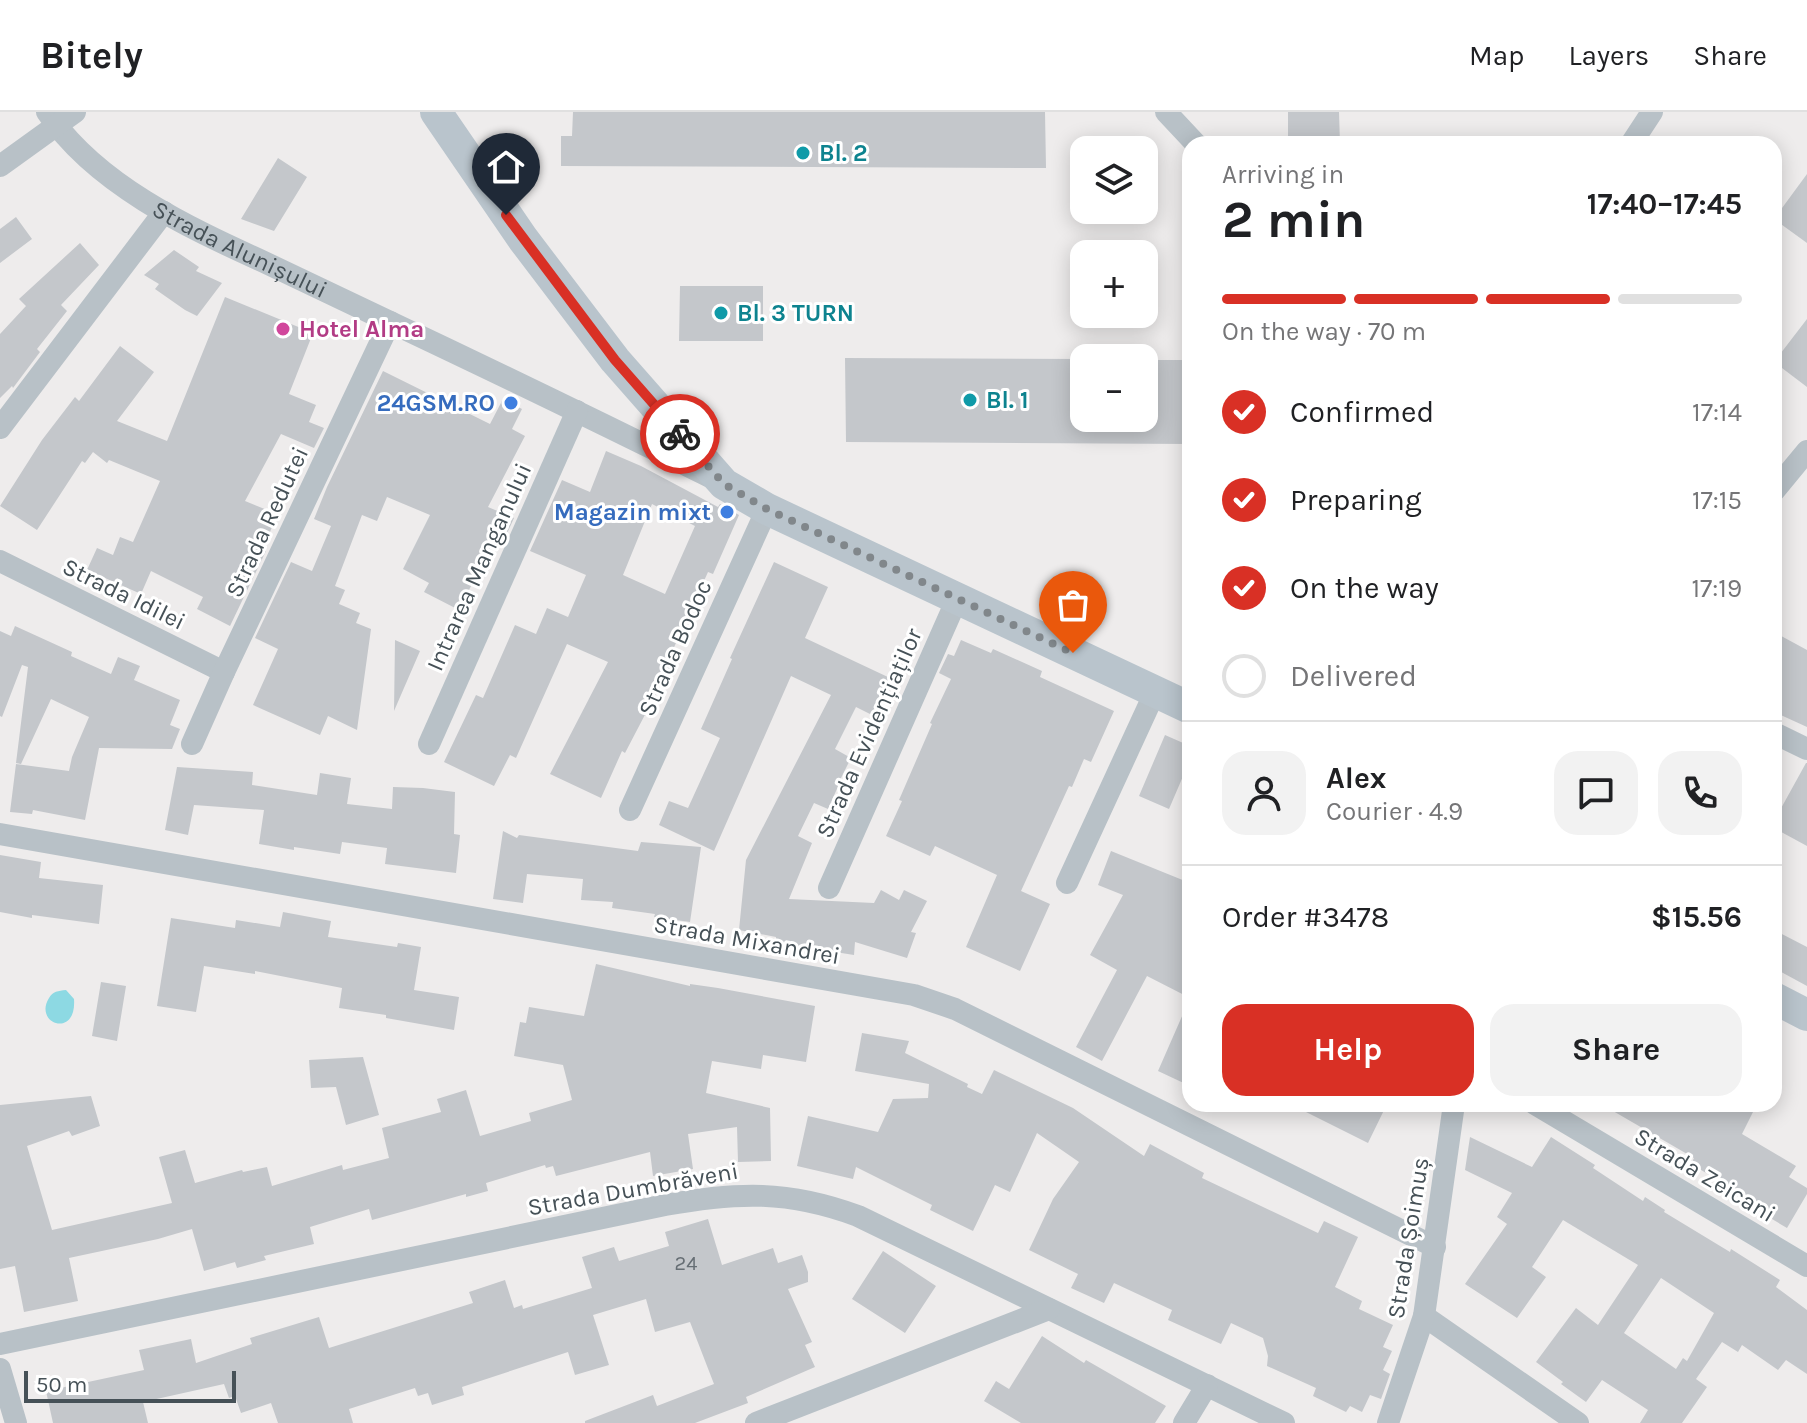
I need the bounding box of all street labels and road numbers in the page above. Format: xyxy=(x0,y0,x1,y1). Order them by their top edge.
street label: Strada Alunișului xyxy=(147,195,332,304)
street label: Strada Redutei xyxy=(220,442,314,602)
street label: Intrarea Manganului xyxy=(421,459,537,675)
street label: Strada Idilei xyxy=(58,552,190,636)
street label: Strada Bodoc xyxy=(632,575,718,721)
street label: Strada Evidențiaților xyxy=(810,624,928,842)
street label: Strada Mixandrei xyxy=(652,910,842,970)
street label: Strada Zeicani xyxy=(1629,1122,1781,1228)
street label: Strada Șoimuș xyxy=(1381,1155,1435,1321)
street label: Strada Dumbrăveni xyxy=(525,1157,741,1221)

